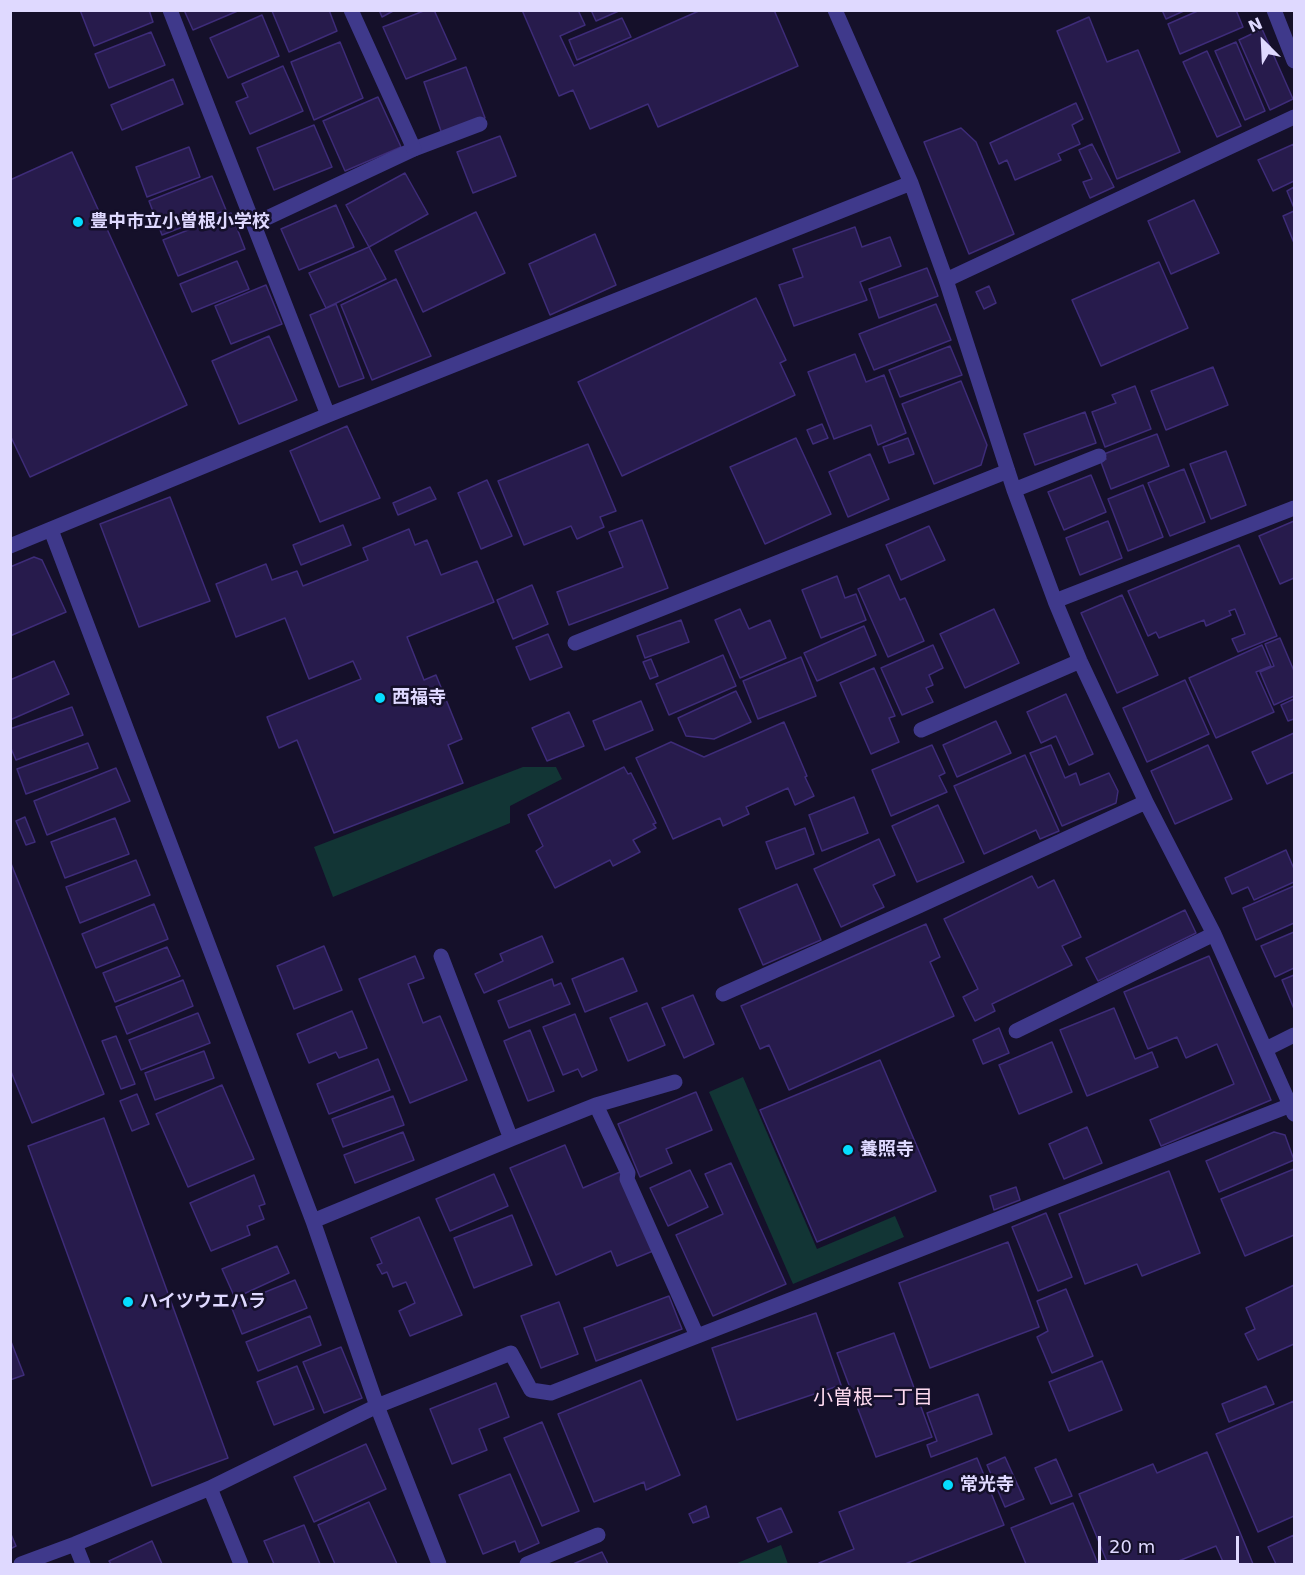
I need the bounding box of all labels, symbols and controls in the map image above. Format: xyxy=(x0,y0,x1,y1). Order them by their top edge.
north arrow xyxy=(1233,12,1293,72)
text: N xyxy=(1245,14,1265,37)
place label: 豊中市立小曽根小学校 xyxy=(90,211,270,233)
marker: 豊中市立小曽根小学校 xyxy=(71,215,85,229)
place label: 西福寺 xyxy=(392,687,446,709)
marker: 西福寺 xyxy=(373,691,387,705)
place label: 養照寺 xyxy=(860,1139,914,1161)
marker: 養照寺 xyxy=(841,1143,855,1157)
place label: ハイツウエハラ xyxy=(140,1291,266,1313)
marker: ハイツウエハラ xyxy=(121,1295,135,1309)
district label: 小曽根一丁目 xyxy=(813,1387,933,1411)
place label: 常光寺 xyxy=(960,1474,1014,1496)
marker: 常光寺 xyxy=(941,1478,955,1492)
scale bar xyxy=(1101,1524,1242,1562)
text: 20 m xyxy=(1109,1536,1155,1557)

